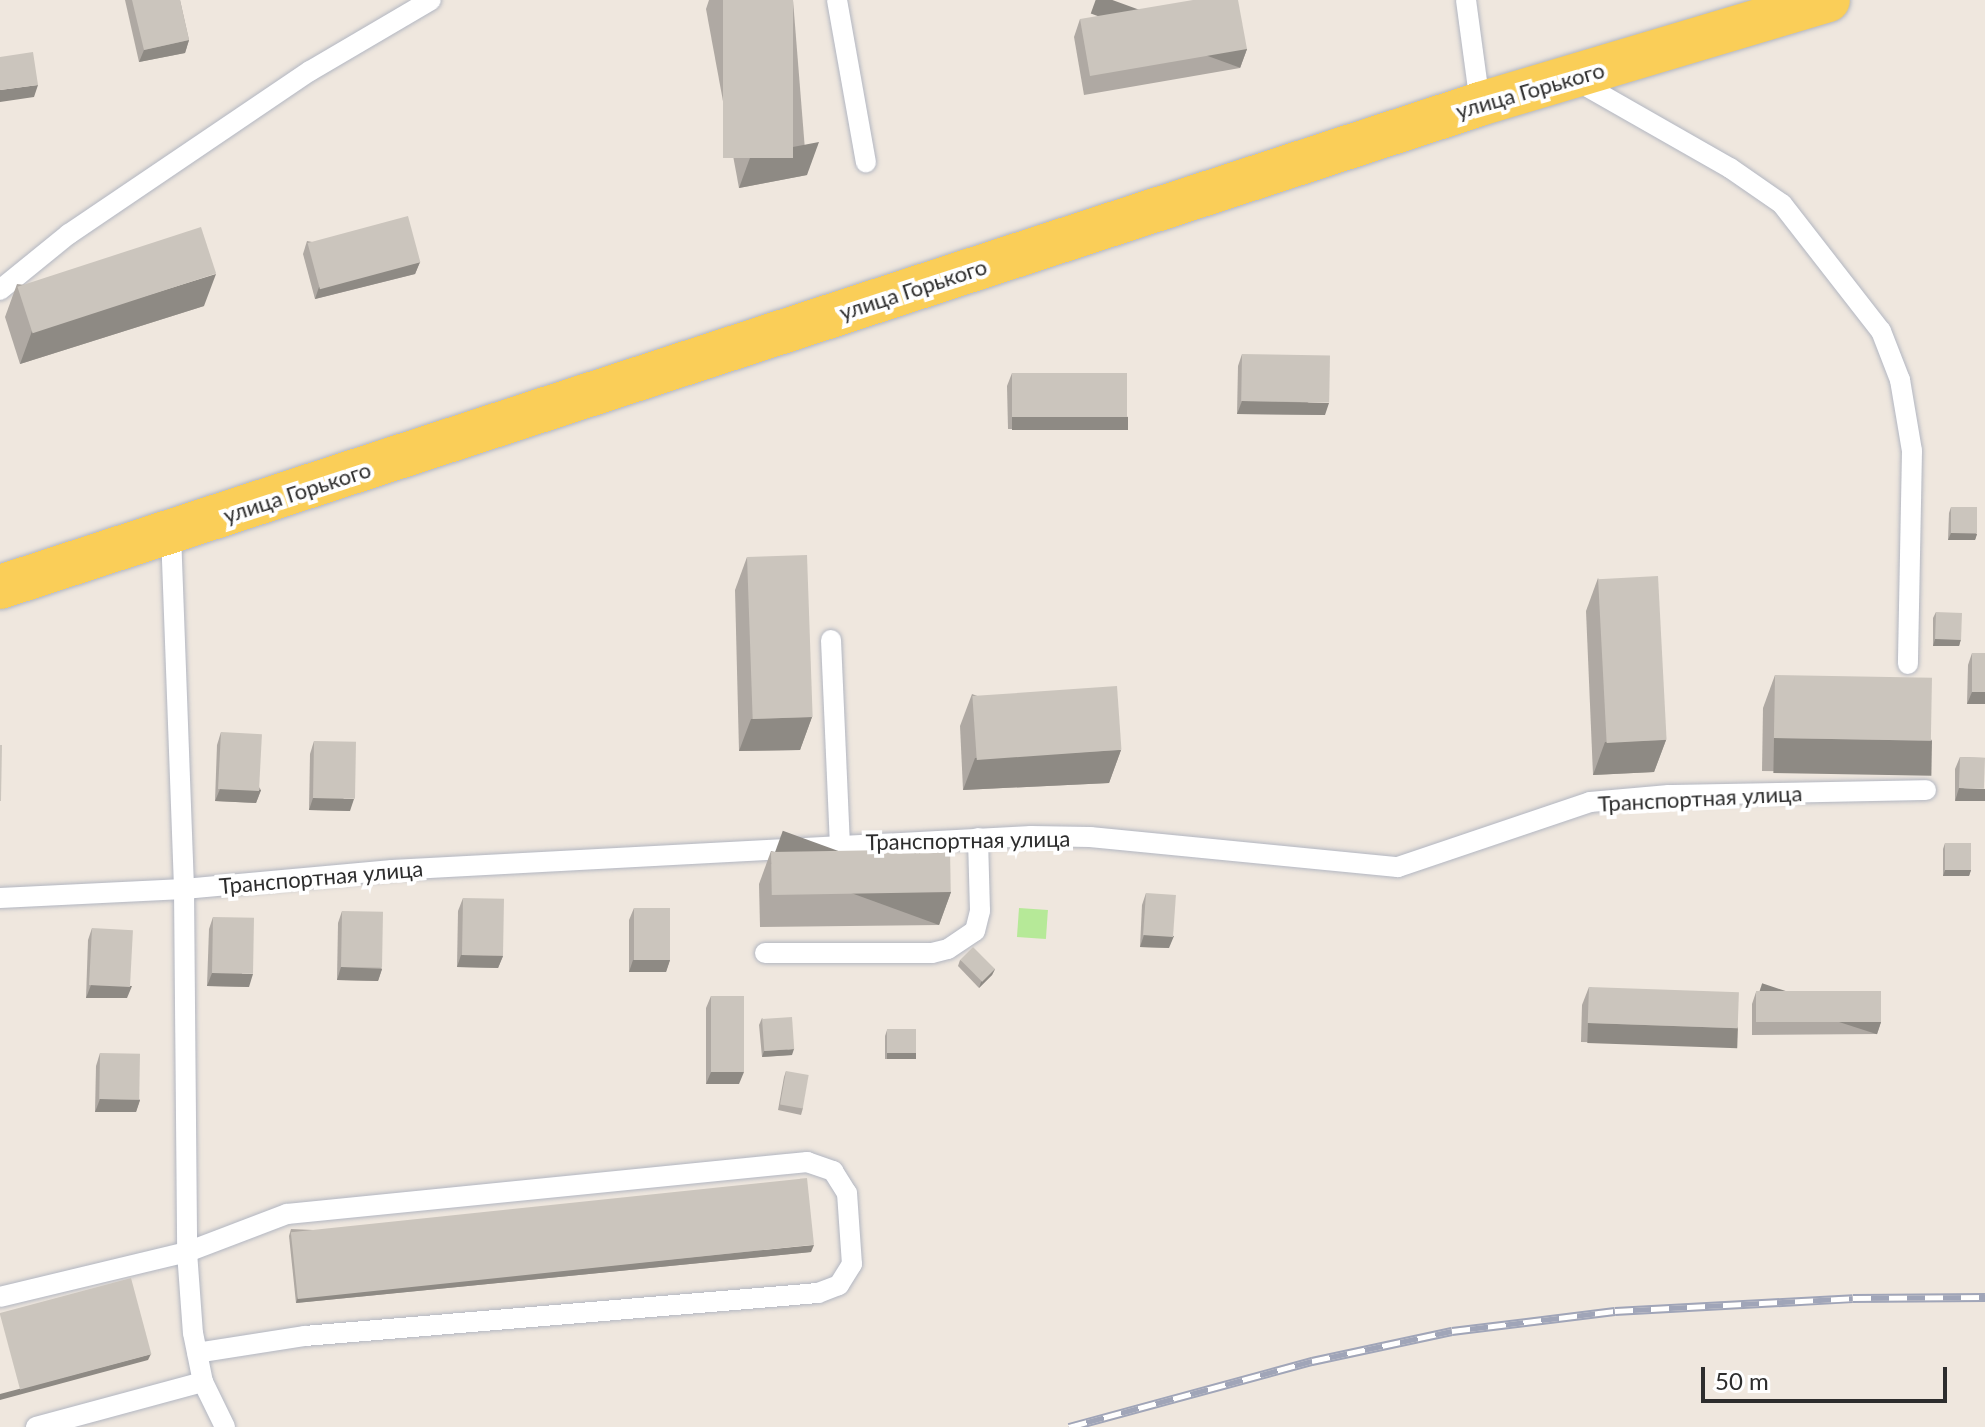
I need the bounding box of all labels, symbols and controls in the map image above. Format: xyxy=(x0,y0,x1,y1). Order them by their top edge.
street label: улица Горького xyxy=(1453,56,1607,124)
street label: улица Горького xyxy=(836,253,990,325)
street label: улица Горького xyxy=(220,456,374,528)
street label: Транспортная улица xyxy=(1597,779,1803,817)
street label: Транспортная улица xyxy=(865,825,1071,855)
street label: Транспортная улица xyxy=(218,855,424,899)
scale bar xyxy=(1705,1351,1951,1401)
text: 50 m xyxy=(1715,1366,1769,1395)

